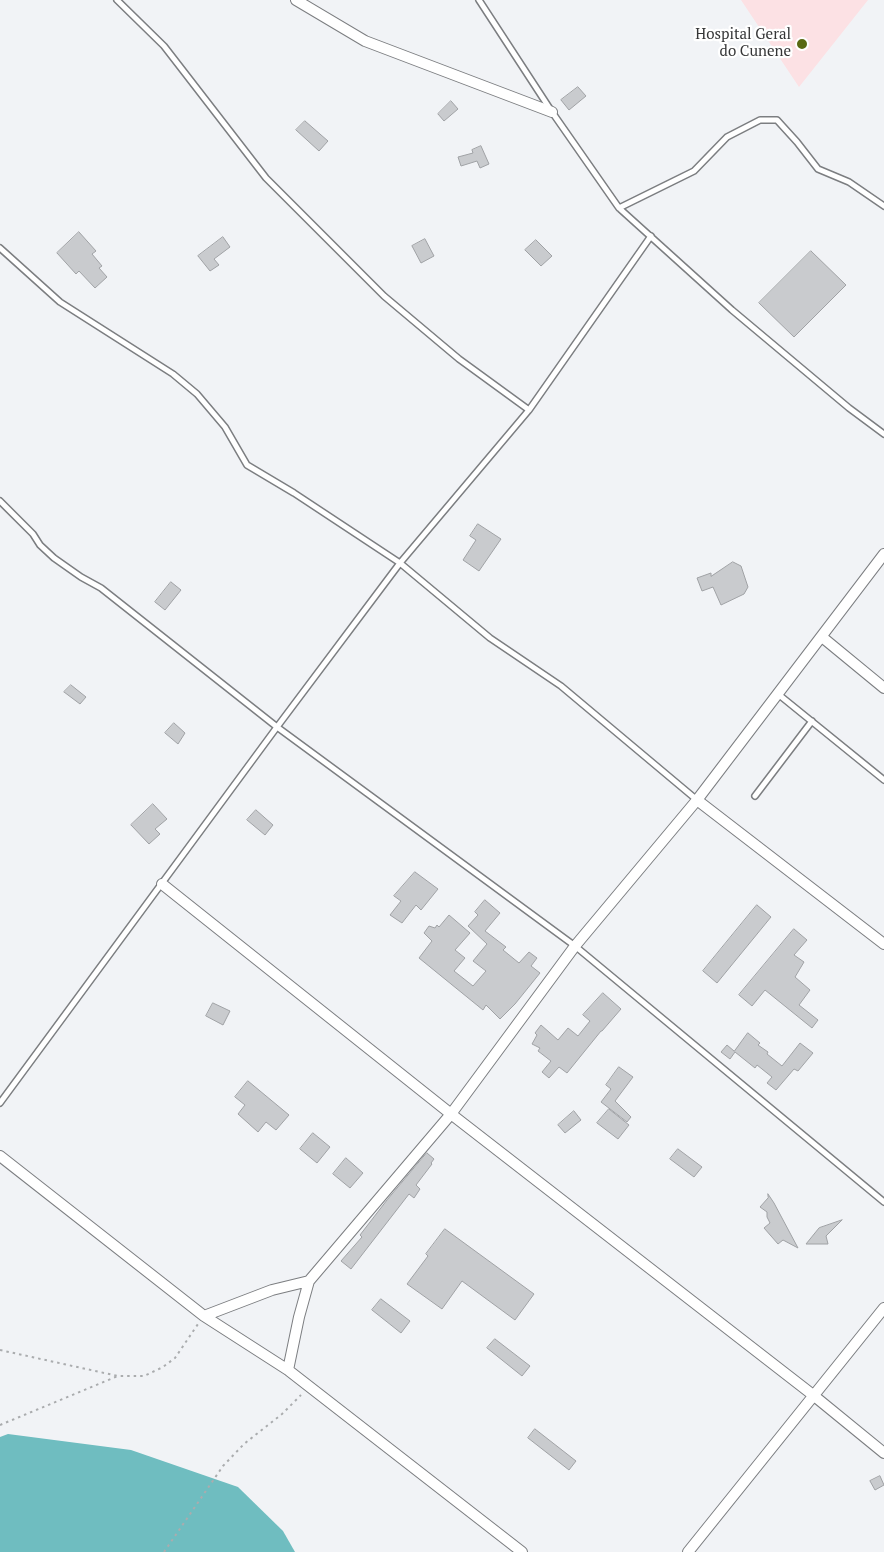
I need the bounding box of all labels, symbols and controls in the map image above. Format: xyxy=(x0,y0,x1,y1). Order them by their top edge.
place label: Hospital Geral do Cunene xyxy=(695,26,791,61)
marker: Hospital Geral do Cunene xyxy=(795,37,809,51)

